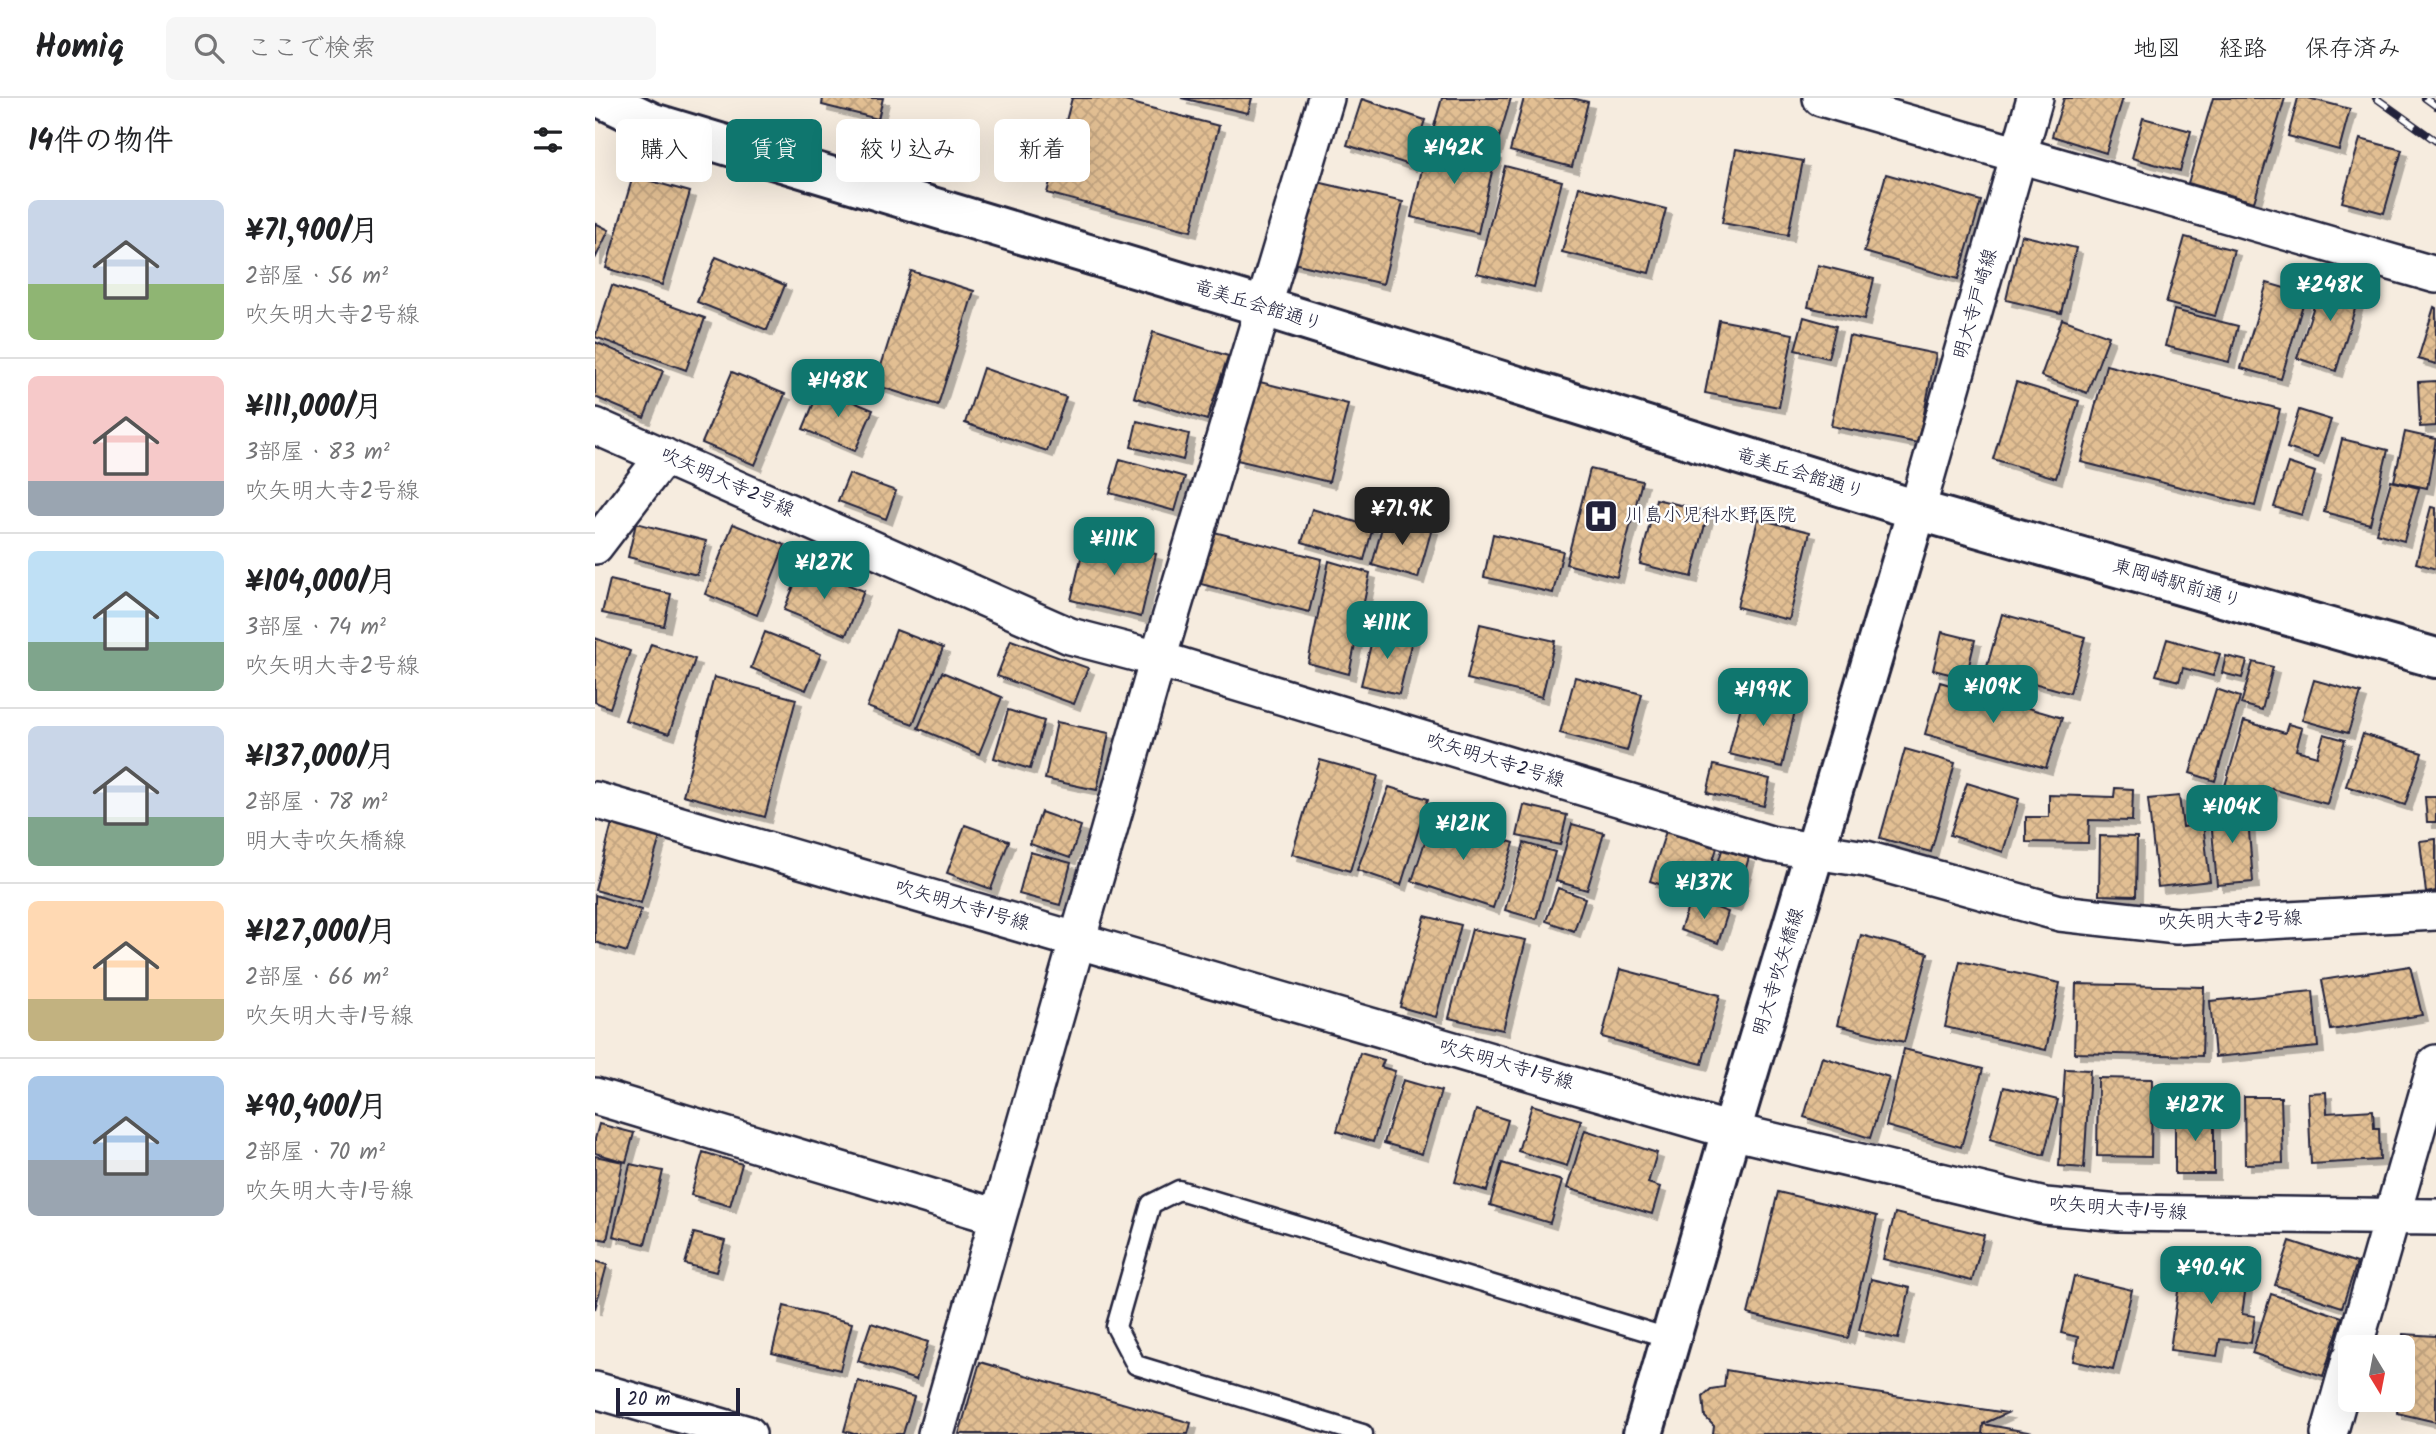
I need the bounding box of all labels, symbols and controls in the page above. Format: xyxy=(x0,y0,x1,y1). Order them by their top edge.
search box xyxy=(166,17,656,80)
text: Homiq xyxy=(35,22,124,75)
text: ここで検索 xyxy=(246,28,376,70)
icon: search xyxy=(190,29,228,67)
text: 地図 xyxy=(2133,30,2181,69)
text: 経路 xyxy=(2219,30,2267,69)
text: 保存済み xyxy=(2305,30,2401,69)
text: 14件の物件 xyxy=(28,118,173,166)
chip: 購入 xyxy=(616,119,712,182)
chip: 賃貸 xyxy=(726,119,822,182)
chip: 絞り込み xyxy=(836,119,980,182)
chip: 新着 xyxy=(994,119,1090,182)
icon: filters xyxy=(529,121,567,159)
pin: ¥142K xyxy=(1405,126,1503,186)
text: ¥142K xyxy=(1424,131,1484,167)
text: ¥71,900/月 xyxy=(245,208,379,256)
icon: home xyxy=(84,228,168,312)
street label: 明大寺戸崎線 xyxy=(1946,245,2006,363)
text: 2部屋 · 56 m² xyxy=(245,259,388,295)
pin: ¥248K xyxy=(2281,264,2379,323)
text: ¥248K xyxy=(2296,268,2364,304)
street label: 竜美丘会館通り xyxy=(1190,272,1326,340)
text: 吹矢明大寺2号線 xyxy=(245,298,419,334)
pin: ¥148K xyxy=(789,360,887,419)
text: ¥148K xyxy=(807,364,869,400)
text: ¥111,000/月 xyxy=(245,384,383,432)
icon: home xyxy=(84,404,168,488)
text: 3部屋 · 83 m² xyxy=(245,435,390,471)
street label: 吹矢明大寺2号線 xyxy=(655,440,799,526)
street label: 竜美丘会館通り xyxy=(1732,440,1868,508)
text: 吹矢明大寺2号線 xyxy=(245,474,419,510)
pin: ¥71.9K xyxy=(1345,488,1459,547)
text: ¥71.9K xyxy=(1371,492,1433,528)
hospital icon: 川島小児科水野医院 xyxy=(1582,497,1620,535)
place label: 川島小児科水野医院 xyxy=(1625,501,1796,531)
pin: ¥111K xyxy=(1065,518,1163,577)
text: ¥111K xyxy=(1090,522,1138,558)
pin: ¥127K xyxy=(775,542,873,601)
text: ¥127K xyxy=(794,546,854,582)
street label: 東岡崎駅前通り xyxy=(2109,551,2245,617)
text: ¥104,000/月 xyxy=(245,559,397,607)
icon: home xyxy=(84,579,168,663)
pin: ¥111K xyxy=(1338,602,1436,661)
text: ¥111K xyxy=(1363,606,1411,642)
text: 3部屋 · 74 m² xyxy=(245,610,386,646)
text: 吹矢明大寺2号線 xyxy=(245,649,419,685)
pin: ¥109K xyxy=(1944,666,2042,725)
pin: ¥199K xyxy=(1714,668,1812,728)
text: ¥109K xyxy=(1964,670,2022,706)
text: ¥199K xyxy=(1734,673,1792,709)
street label: 吹矢明大寺2号線 xyxy=(1422,726,1568,796)
text: ¥137,000/月 xyxy=(245,734,396,782)
icon: home xyxy=(84,754,168,838)
text: 2部屋 · 78 m² xyxy=(245,785,387,821)
pin: ¥104K xyxy=(2183,786,2281,845)
text: ¥104K xyxy=(2202,790,2262,826)
pin: ¥121K xyxy=(1414,802,1512,862)
text: ¥121K xyxy=(1435,807,1491,843)
text: 明大寺吹矢橋線 xyxy=(245,824,406,860)
pin: ¥137K xyxy=(1655,862,1753,921)
text: ¥137K xyxy=(1675,866,1733,902)
street label: 吹矢明大寺1号線 xyxy=(891,872,1033,940)
street label: 吹矢明大寺2号線 xyxy=(2157,903,2303,939)
street label: 明大寺吹矢橋線 xyxy=(1745,904,1813,1040)
text: ¥127,000/月 xyxy=(245,909,397,957)
icon: home xyxy=(84,929,168,1013)
text: 2部屋 · 66 m² xyxy=(245,960,388,996)
text: 吹矢明大寺1号線 xyxy=(245,999,413,1035)
street label: 吹矢明大寺1号線 xyxy=(1435,1031,1577,1099)
text: ¥90,400/月 xyxy=(245,1084,387,1132)
pin: ¥127K xyxy=(2146,1084,2244,1143)
text: ¥127K xyxy=(2165,1088,2225,1124)
icon: home xyxy=(84,1104,168,1188)
text: 2部屋 · 70 m² xyxy=(245,1135,385,1171)
text: 吹矢明大寺1号線 xyxy=(245,1174,413,1210)
street label: 吹矢明大寺1号線 xyxy=(2048,1189,2188,1229)
pin: ¥90.4K xyxy=(2154,1246,2268,1306)
text: ¥90.4K xyxy=(2176,1251,2246,1287)
north arrow xyxy=(2338,1335,2415,1412)
map controls xyxy=(2338,1335,2415,1412)
scale bar xyxy=(616,1385,740,1417)
text: 20 m xyxy=(627,1385,670,1415)

